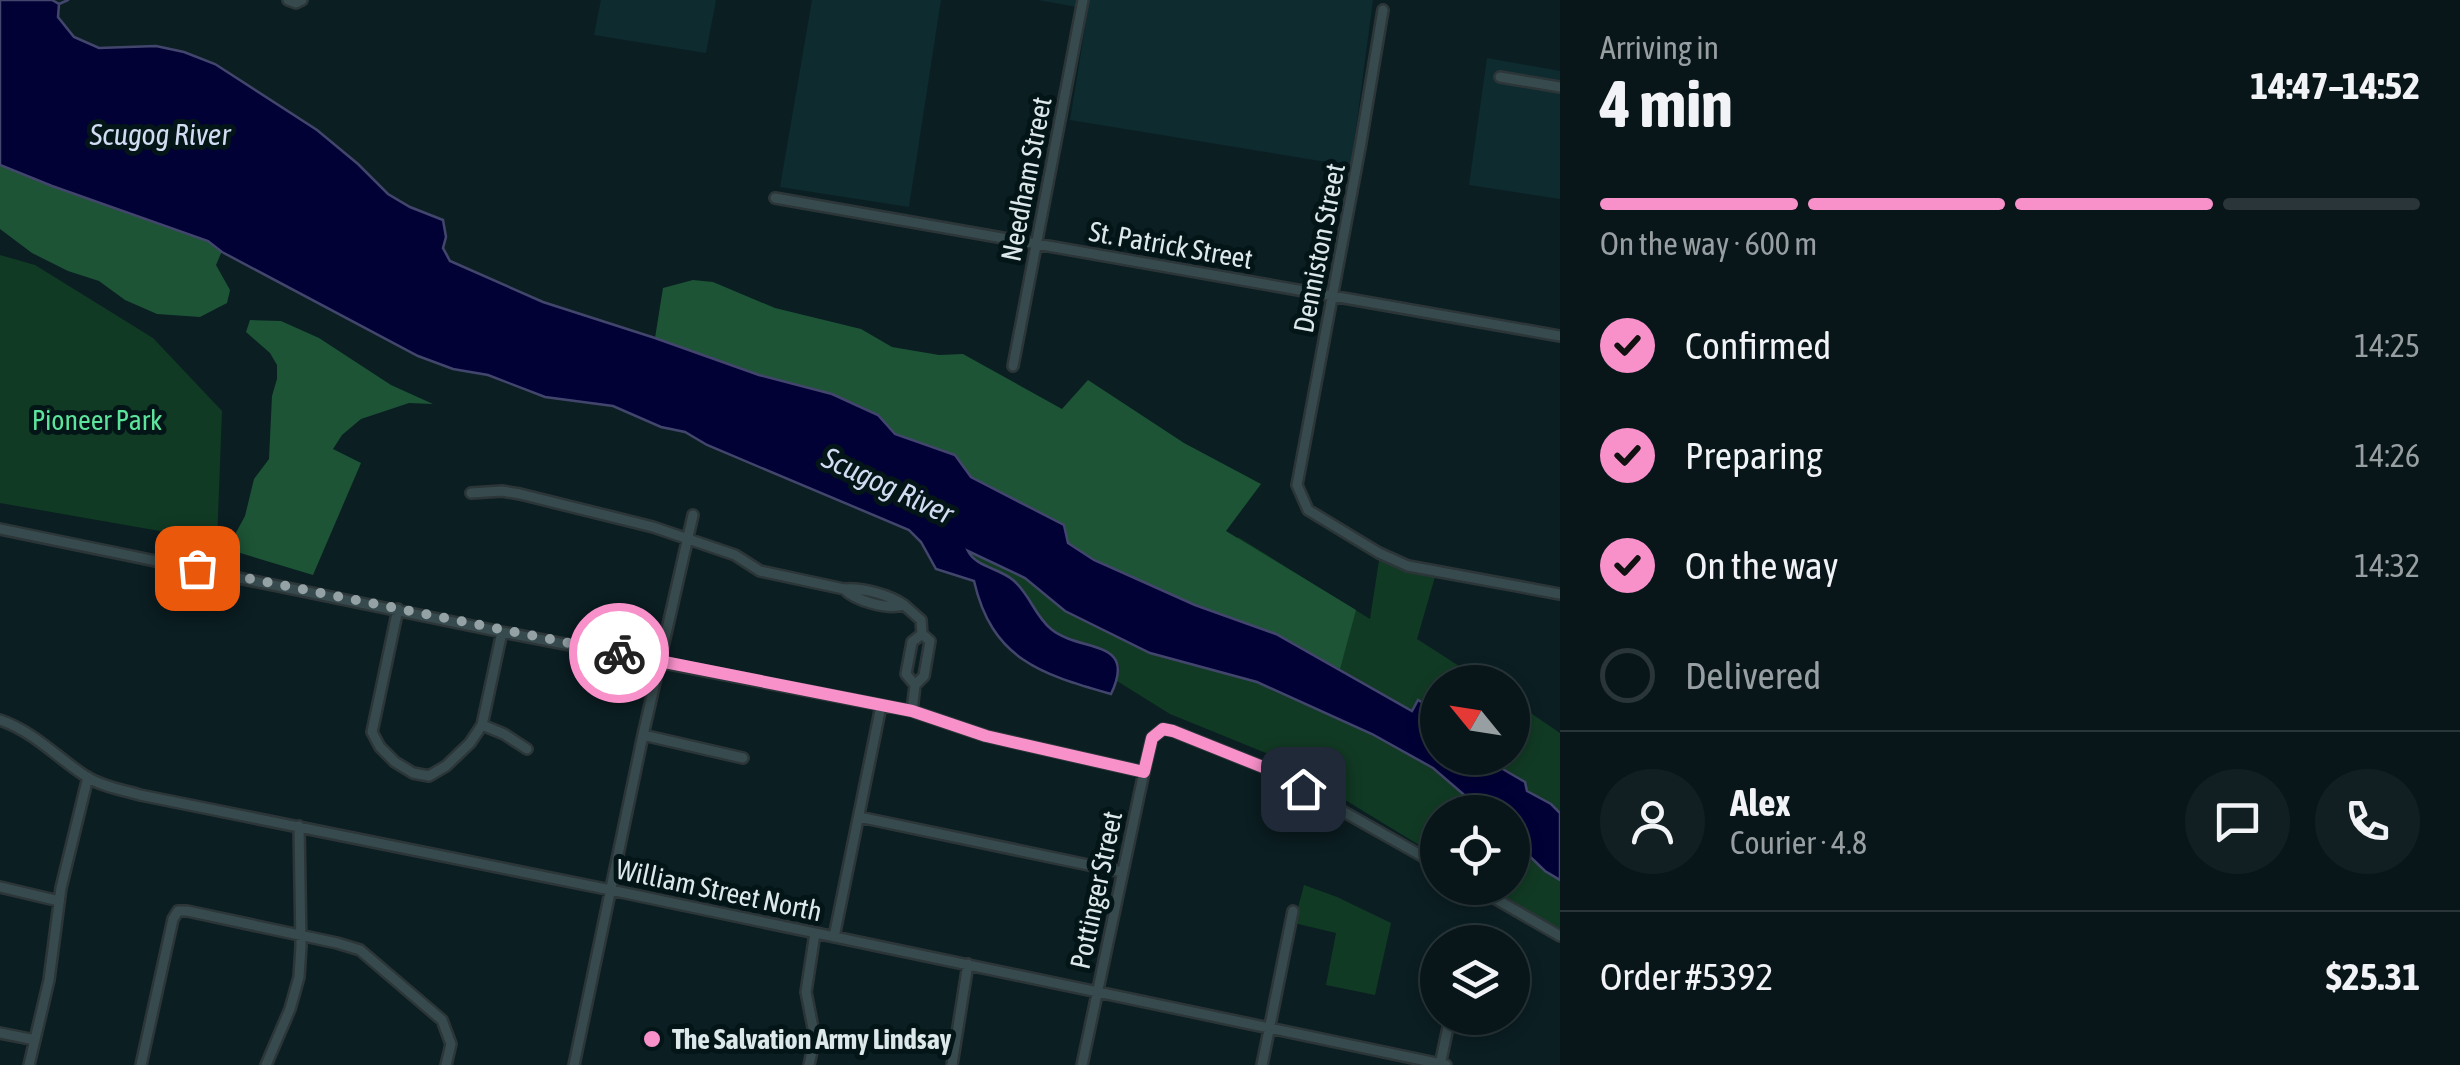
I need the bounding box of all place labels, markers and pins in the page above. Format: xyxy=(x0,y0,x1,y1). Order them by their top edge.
pin xyxy=(155,526,240,611)
pin xyxy=(1261,747,1346,832)
place label: The Salvation Army Lindsay xyxy=(672,1023,952,1055)
marker: The Salvation Army Lindsay xyxy=(641,1028,663,1050)

